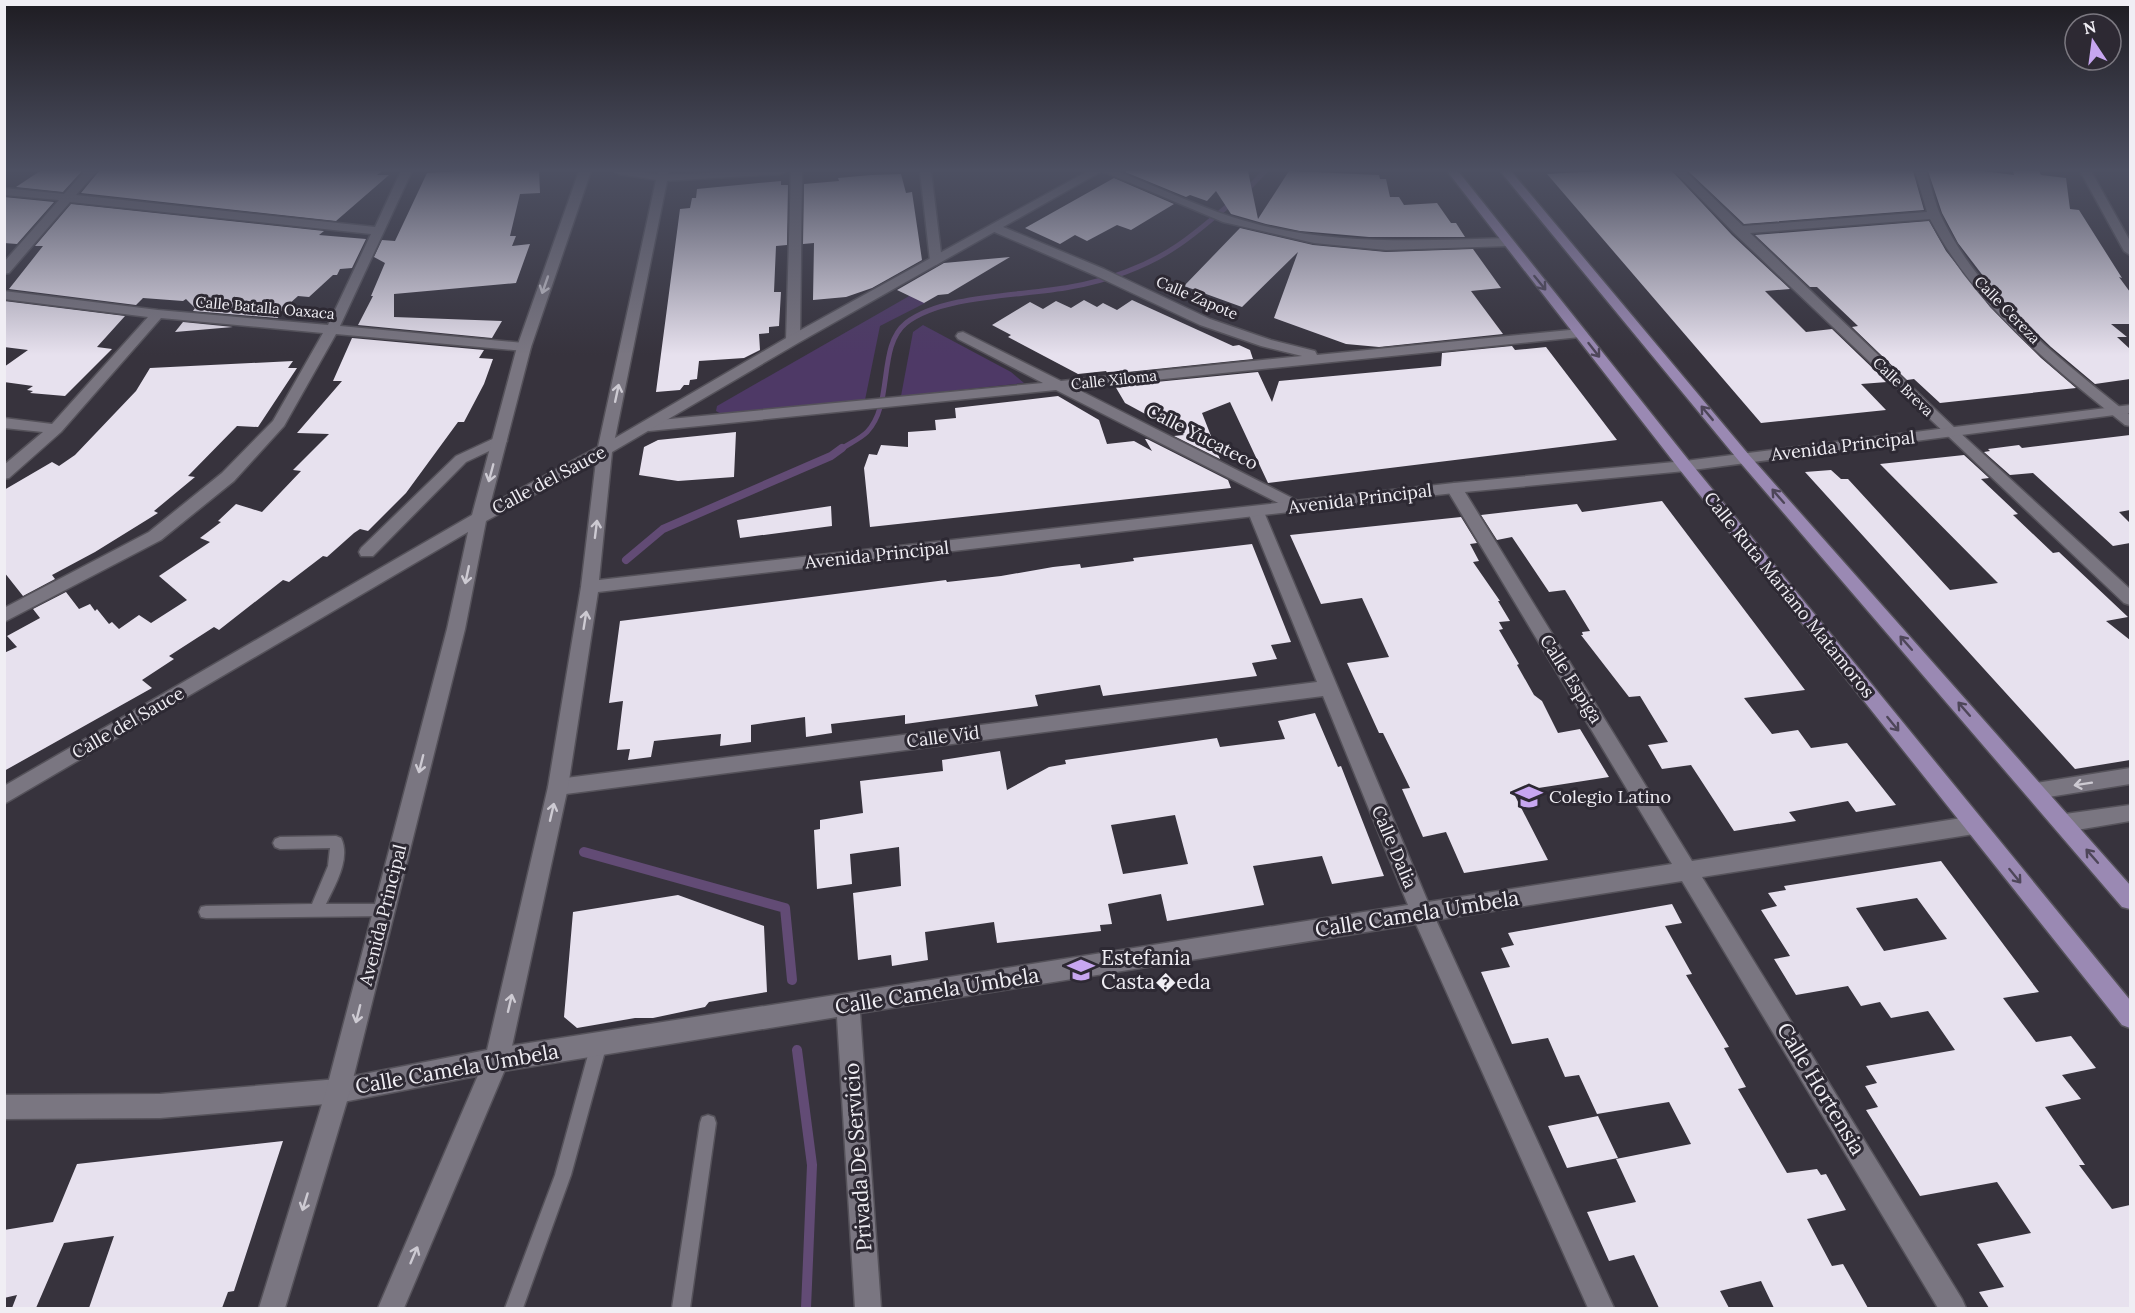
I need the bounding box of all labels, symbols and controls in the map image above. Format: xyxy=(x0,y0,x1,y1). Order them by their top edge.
north arrow xyxy=(2063,12,2123,72)
text: N xyxy=(2081,16,2098,39)
street label: Calle Zapote xyxy=(1153,272,1241,323)
street label: Calle Cereza xyxy=(1970,272,2045,348)
one-way arrow xyxy=(1534,274,1547,290)
one-way arrow xyxy=(539,276,550,294)
street label: Calle Batalla Oaxaca xyxy=(195,292,336,323)
one-way arrow xyxy=(1587,342,1600,358)
street label: Calle Breva xyxy=(1869,353,1938,420)
street label: Calle Xiloma xyxy=(1070,366,1158,393)
one-way arrow xyxy=(612,384,624,403)
street label: Calle Yucateco xyxy=(1142,398,1262,475)
one-way arrow xyxy=(1700,405,1713,421)
street label: Avenida Principal xyxy=(1769,425,1916,466)
street label: Calle del Sauce xyxy=(488,440,610,519)
one-way arrow xyxy=(485,463,496,482)
street label: Avenida Principal xyxy=(1286,478,1433,519)
street label: Calle Ruta Mariano Matamoros xyxy=(1699,487,1880,702)
one-way arrow xyxy=(1771,489,1785,504)
one-way arrow xyxy=(591,520,602,540)
street label: Avenida Principal xyxy=(803,535,950,574)
one-way arrow xyxy=(461,565,472,584)
one-way arrow xyxy=(579,611,590,630)
street label: Calle Espiga xyxy=(1535,630,1608,728)
one-way arrow xyxy=(1899,636,1913,651)
street label: Calle del Sauce xyxy=(68,681,188,764)
one-way arrow xyxy=(1957,702,1971,717)
one-way arrow xyxy=(1886,716,1899,732)
street label: Calle Vid xyxy=(905,721,981,752)
one-way arrow xyxy=(415,754,427,773)
one-way arrow xyxy=(2074,778,2094,789)
school or university icon: Colegio Latino xyxy=(1514,782,1544,812)
place label: Colegio Latino xyxy=(1549,785,1671,808)
street label: Calle Dalia xyxy=(1367,802,1422,892)
one-way arrow xyxy=(547,803,559,822)
street label: Avenida Principal xyxy=(354,842,411,989)
one-way arrow xyxy=(2086,848,2099,864)
one-way arrow xyxy=(2009,868,2022,884)
street label: Calle Camela Umbela xyxy=(1313,884,1521,943)
place label: Estefania Casta�eda xyxy=(1101,944,1211,995)
school or university icon: Estefania Casta�eda xyxy=(1066,955,1096,985)
street label: Calle Camela Umbela xyxy=(833,961,1041,1020)
one-way arrow xyxy=(505,993,516,1013)
one-way arrow xyxy=(351,1004,363,1023)
street label: Calle Hortensia xyxy=(1771,1017,1872,1160)
street label: Calle Camela Umbela xyxy=(353,1037,561,1100)
street label: Privada De Servicio xyxy=(837,1062,878,1252)
one-way arrow xyxy=(299,1192,310,1211)
one-way arrow xyxy=(408,1246,420,1264)

